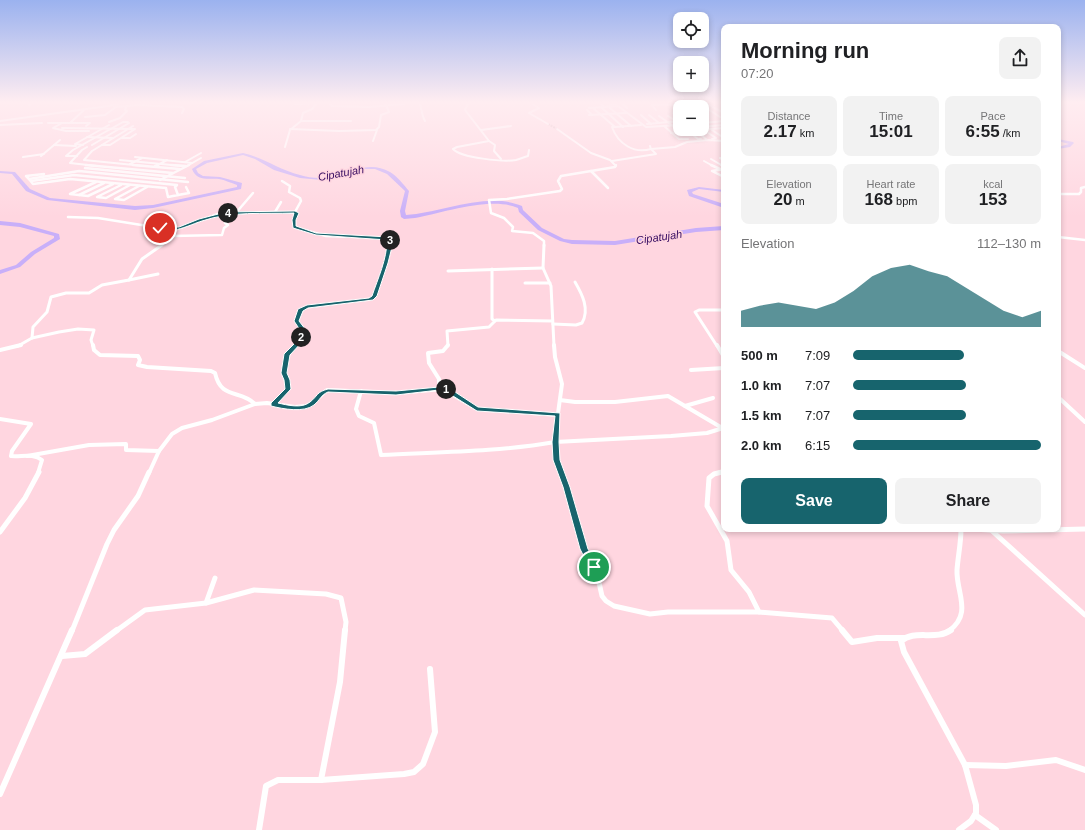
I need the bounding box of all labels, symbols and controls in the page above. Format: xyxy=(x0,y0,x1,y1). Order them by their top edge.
map controls xyxy=(673,12,709,136)
button: locate xyxy=(673,12,709,48)
button: share xyxy=(999,37,1041,79)
text: Morning run xyxy=(741,38,869,63)
button: + xyxy=(673,56,709,92)
text: 07:20 xyxy=(741,66,774,81)
button: − xyxy=(673,100,709,136)
text: Distance xyxy=(768,110,810,122)
text: Time xyxy=(879,110,903,122)
text: Pace xyxy=(980,110,1006,122)
text: 2.17 xyxy=(764,122,797,141)
text: 15:01 xyxy=(869,122,913,141)
text: 6:55 xyxy=(966,122,1000,141)
text: km xyxy=(797,127,814,139)
text: /km xyxy=(1000,127,1020,139)
water label: Cipatujah xyxy=(317,163,365,183)
text: Elevation xyxy=(766,178,812,190)
text: Heart rate xyxy=(867,178,915,190)
text: kcal xyxy=(983,178,1003,190)
text: 20 xyxy=(773,190,792,209)
text: 168 xyxy=(865,190,893,209)
text: 153 xyxy=(979,190,1007,209)
text: m xyxy=(792,195,805,207)
text: bpm xyxy=(893,195,917,207)
pin: 4 xyxy=(218,203,238,223)
text: 4 xyxy=(225,207,231,219)
pin xyxy=(143,211,177,245)
icon: check xyxy=(149,217,171,239)
water label: Cipatujah xyxy=(635,228,683,246)
pin: 3 xyxy=(380,230,400,250)
text: 3 xyxy=(387,234,393,246)
text: Elevation xyxy=(741,236,794,251)
text: 112–130 m xyxy=(977,236,1041,251)
pin: 2 xyxy=(291,327,311,347)
text: 2 xyxy=(298,331,304,343)
text: 500 m xyxy=(741,348,778,363)
text: 7:09 xyxy=(805,348,830,363)
text: 1.0 km xyxy=(741,378,781,393)
text: 7:07 xyxy=(805,378,830,393)
pin: 1 xyxy=(436,379,456,399)
text: 1 xyxy=(443,383,449,395)
text: 1.5 km xyxy=(741,408,781,423)
text: 7:07 xyxy=(805,408,830,423)
text: 2.0 km xyxy=(741,438,781,453)
text: 6:15 xyxy=(805,438,830,453)
button: Save xyxy=(741,478,887,524)
button: Share xyxy=(895,478,1041,524)
pin xyxy=(577,550,611,584)
icon: arrive xyxy=(583,556,605,578)

